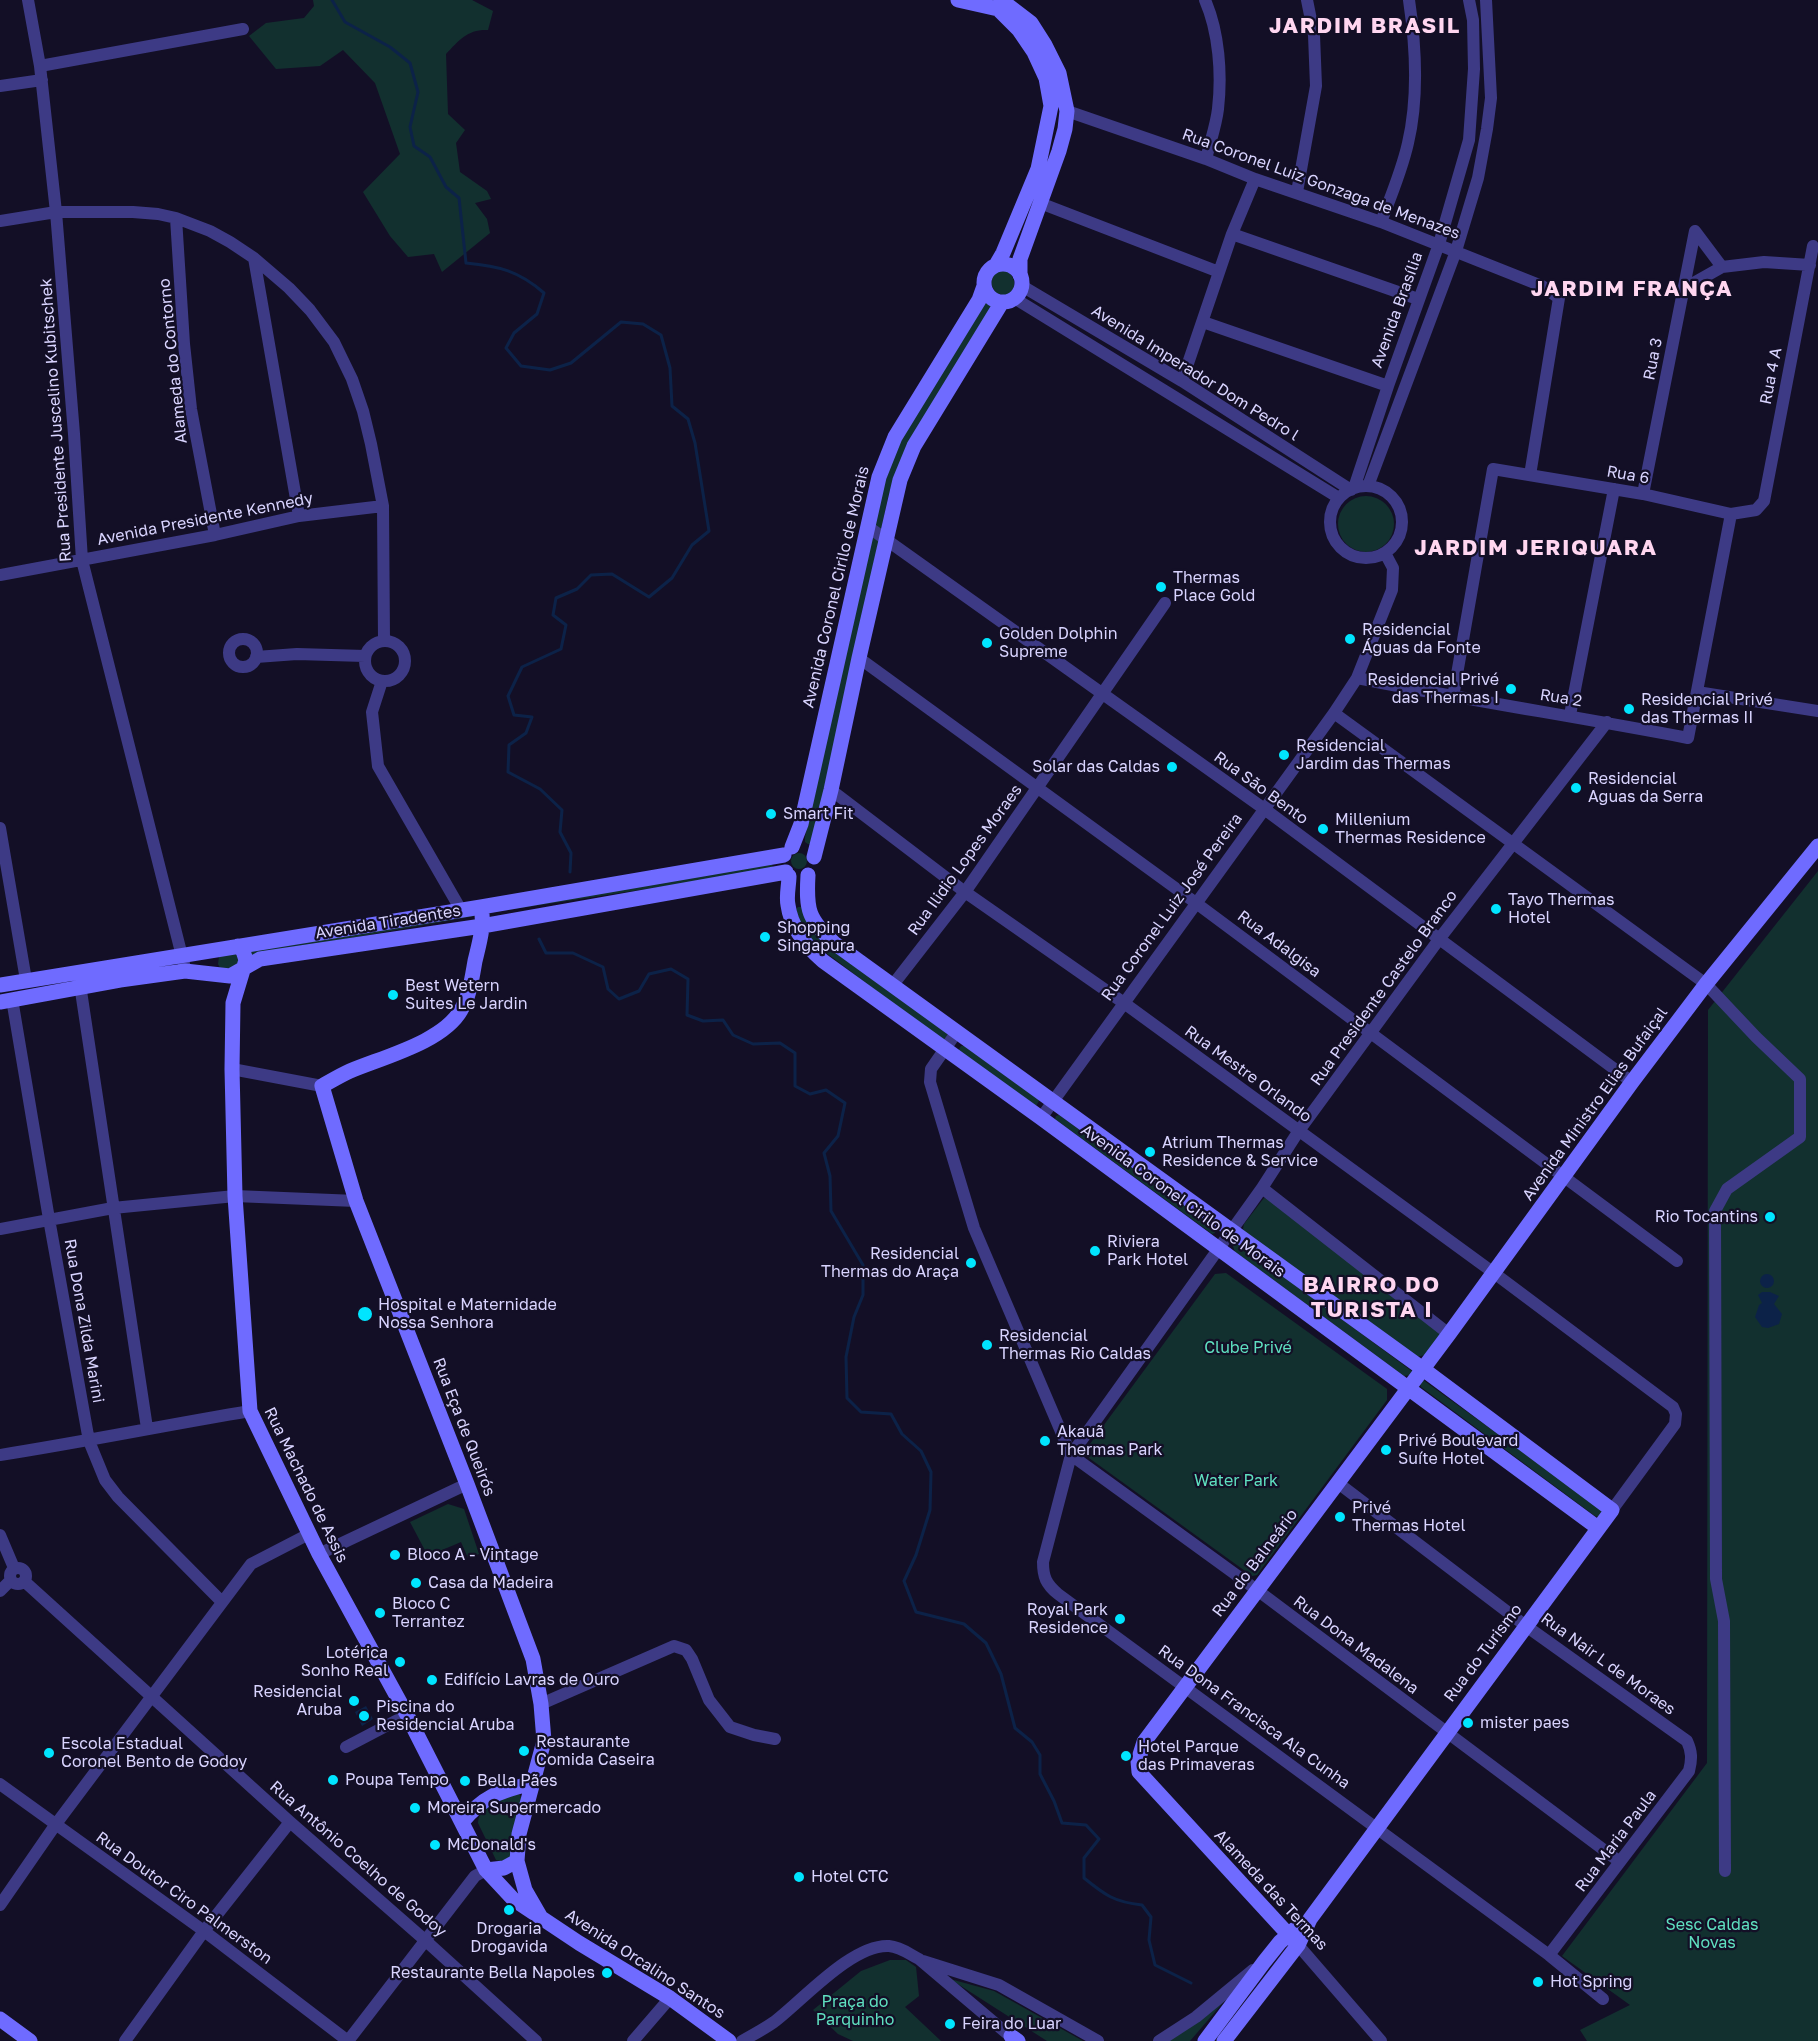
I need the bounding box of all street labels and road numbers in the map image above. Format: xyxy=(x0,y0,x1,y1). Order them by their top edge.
street label: Rua Coronel Luiz Gonzaga de Menazes xyxy=(1179,125,1463,243)
street label: Avenida Brasília xyxy=(1367,249,1427,371)
street label: Rua Presidente Juscelino Kubitschek xyxy=(36,277,76,563)
street label: Alameda do Contorno xyxy=(155,277,191,445)
street label: Avenida Imperador Dom Pedro l xyxy=(1088,301,1302,445)
street label: Rua 3 xyxy=(1640,336,1666,382)
street label: Rua 4 A xyxy=(1756,346,1786,406)
street label: Rua 6 xyxy=(1605,462,1651,488)
street label: Avenida Coronel Cirilo de Morais xyxy=(799,464,873,710)
street label: Avenida Presidente Kennedy xyxy=(95,489,315,549)
street label: Rua 2 xyxy=(1538,685,1584,711)
street label: Rua São Bento xyxy=(1210,747,1312,829)
street label: Rua Ilidio Lopes Moraes xyxy=(904,781,1026,939)
street label: Rua Coronel Luiz José Pereira xyxy=(1097,809,1247,1005)
street label: Rua Presidente Castelo Branco xyxy=(1307,886,1461,1090)
street label: Avenida Tiradentes xyxy=(314,901,462,943)
street label: Rua Adalgisa xyxy=(1234,906,1324,982)
street label: Avenida Ministro Elias Bufaiçal xyxy=(1518,1004,1672,1204)
street label: Rua Mestre Orlando xyxy=(1181,1022,1315,1126)
street label: Avenida Coronel Cirilo de Morais xyxy=(1077,1120,1289,1282)
street label: Rua Dona Zilda Marini xyxy=(60,1238,108,1404)
street label: Rua Eça de Queirós xyxy=(429,1355,499,1499)
street label: Rua Machado de Assis xyxy=(260,1404,352,1566)
street label: Rua do Balneário xyxy=(1208,1505,1302,1621)
street label: Rua Dona Madalena xyxy=(1290,1592,1422,1698)
street label: Rua do Turismo xyxy=(1440,1600,1526,1706)
street label: Rua Nair L de Moraes xyxy=(1537,1609,1679,1719)
street label: Rua Dona Francisca Ala Cunha xyxy=(1154,1641,1354,1793)
street label: Rua Antônio Coelho de Godoy xyxy=(266,1777,450,1941)
street label: Rua Maria Paula xyxy=(1571,1786,1661,1896)
street label: Alameda das Termas xyxy=(1210,1826,1332,1954)
street label: Rua Doutor Ciro Palmerston xyxy=(92,1828,276,1968)
street label: Avenida Orcalino Santos xyxy=(562,1905,728,2023)

